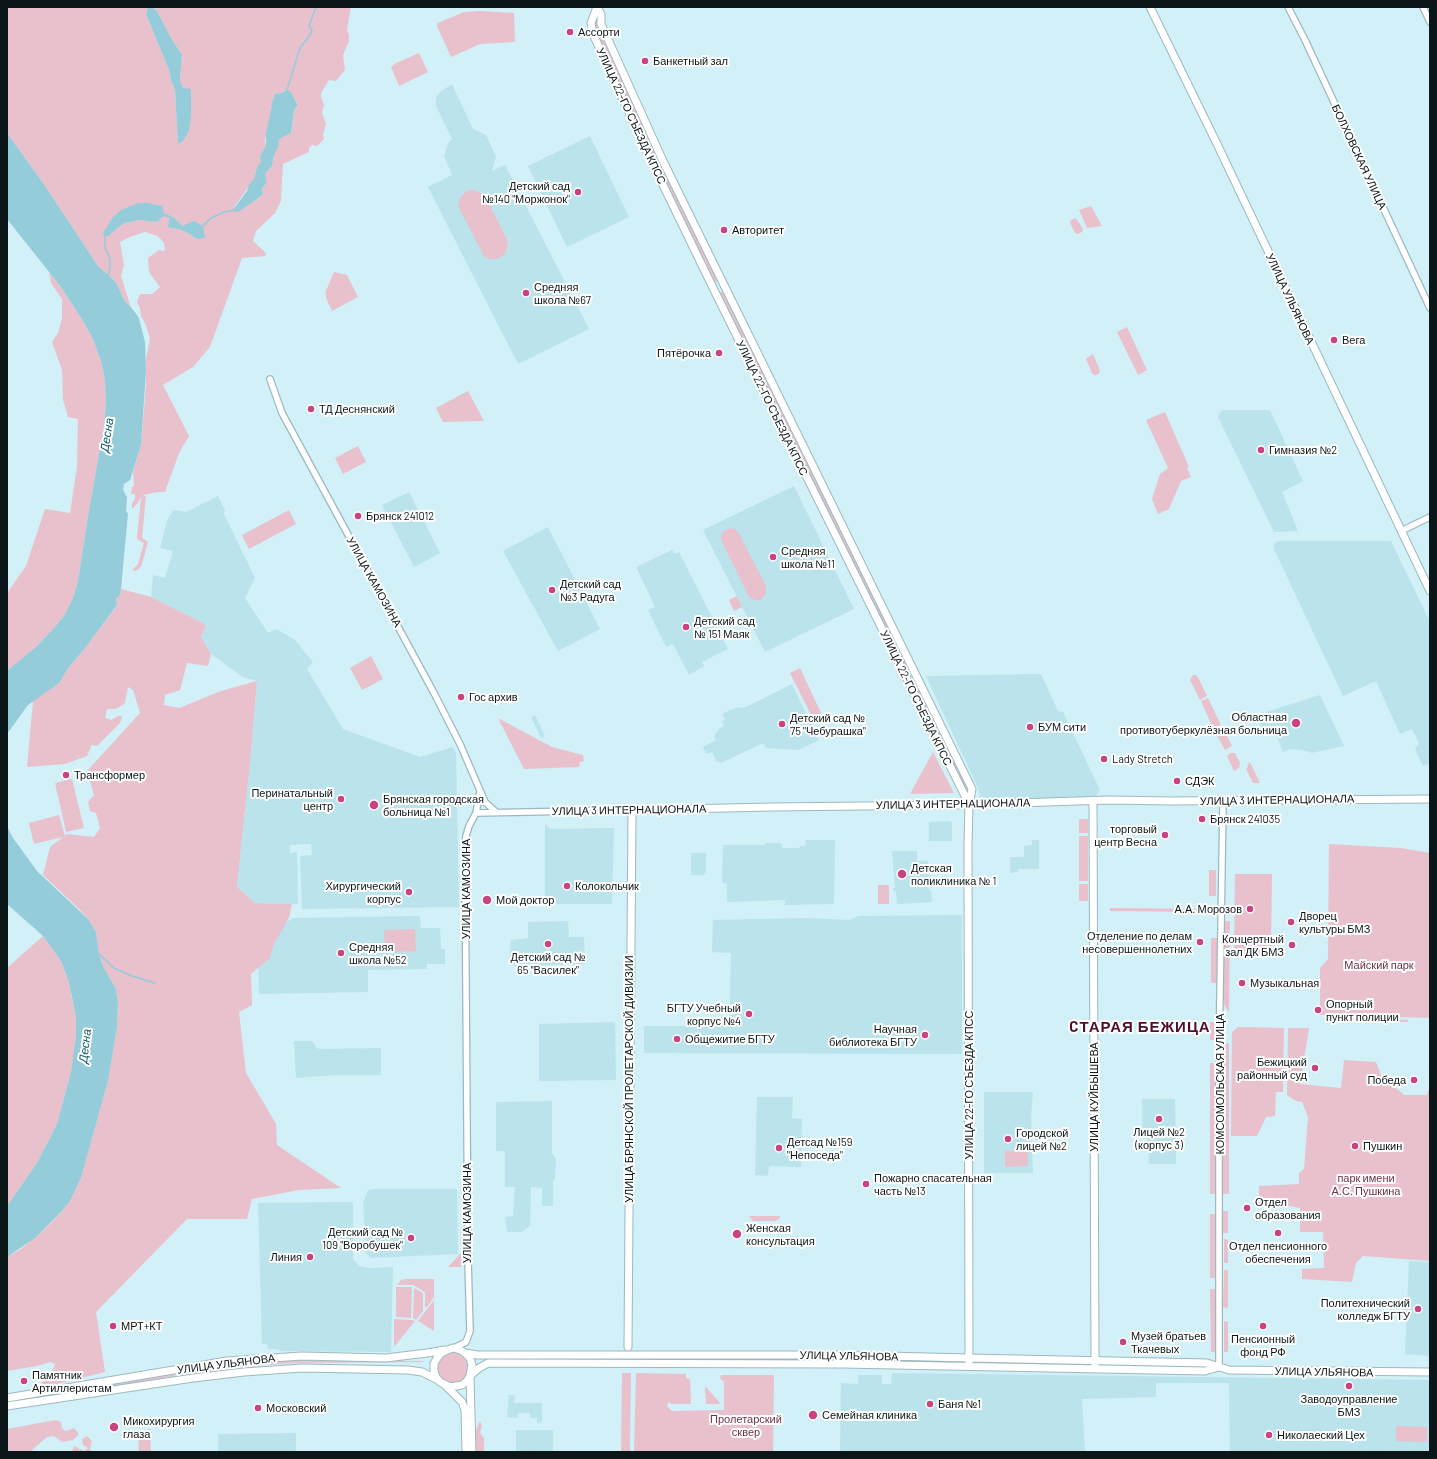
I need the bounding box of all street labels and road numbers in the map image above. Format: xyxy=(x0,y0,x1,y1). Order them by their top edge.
street label: УЛИЦА 22-ГО СЪЕЗДА КПСС xyxy=(594,46,668,186)
street label: БОЛХОВСКАЯ УЛИЦА xyxy=(1329,102,1389,212)
street label: УЛИЦА УЛЬЯНОВА xyxy=(1263,251,1317,347)
street label: УЛИЦА 22-ГО СЪЕЗДА КПСС xyxy=(733,338,811,478)
street label: УЛИЦА КАМОЗИНА xyxy=(344,535,404,629)
street label: УЛИЦА 22-ГО СЪЕЗДА КПСС xyxy=(877,628,955,768)
street label: УЛИЦА 3 ИНТЕРНАЦИОНАЛА xyxy=(1200,792,1354,808)
street label: УЛИЦА 3 ИНТЕРНАЦИОНАЛА xyxy=(876,796,1030,812)
street label: УЛИЦА 3 ИНТЕРНАЦИОНАЛА xyxy=(552,802,706,818)
street label: УЛИЦА КАМОЗИНА xyxy=(459,839,473,939)
street label: УЛИЦА БРЯНСКОЙ ПРОЛЕТАРСКОЙ ДИВИЗИИ xyxy=(622,955,636,1203)
street label: УЛИЦА 22-ГО СЪЕЗДА КПСС xyxy=(962,1011,976,1159)
street label: КОМСОМОЛЬСКАЯ УЛИЦА xyxy=(1213,1013,1227,1155)
street label: УЛИЦА КУЙБЫШЕВА xyxy=(1087,1042,1101,1152)
street label: УЛИЦА КАМОЗИНА xyxy=(460,1163,474,1263)
street label: УЛИЦА УЛЬЯНОВА xyxy=(800,1349,898,1363)
street label: УЛИЦА УЛЬЯНОВА xyxy=(176,1351,276,1377)
street label: УЛИЦА УЛЬЯНОВА xyxy=(1275,1365,1373,1379)

